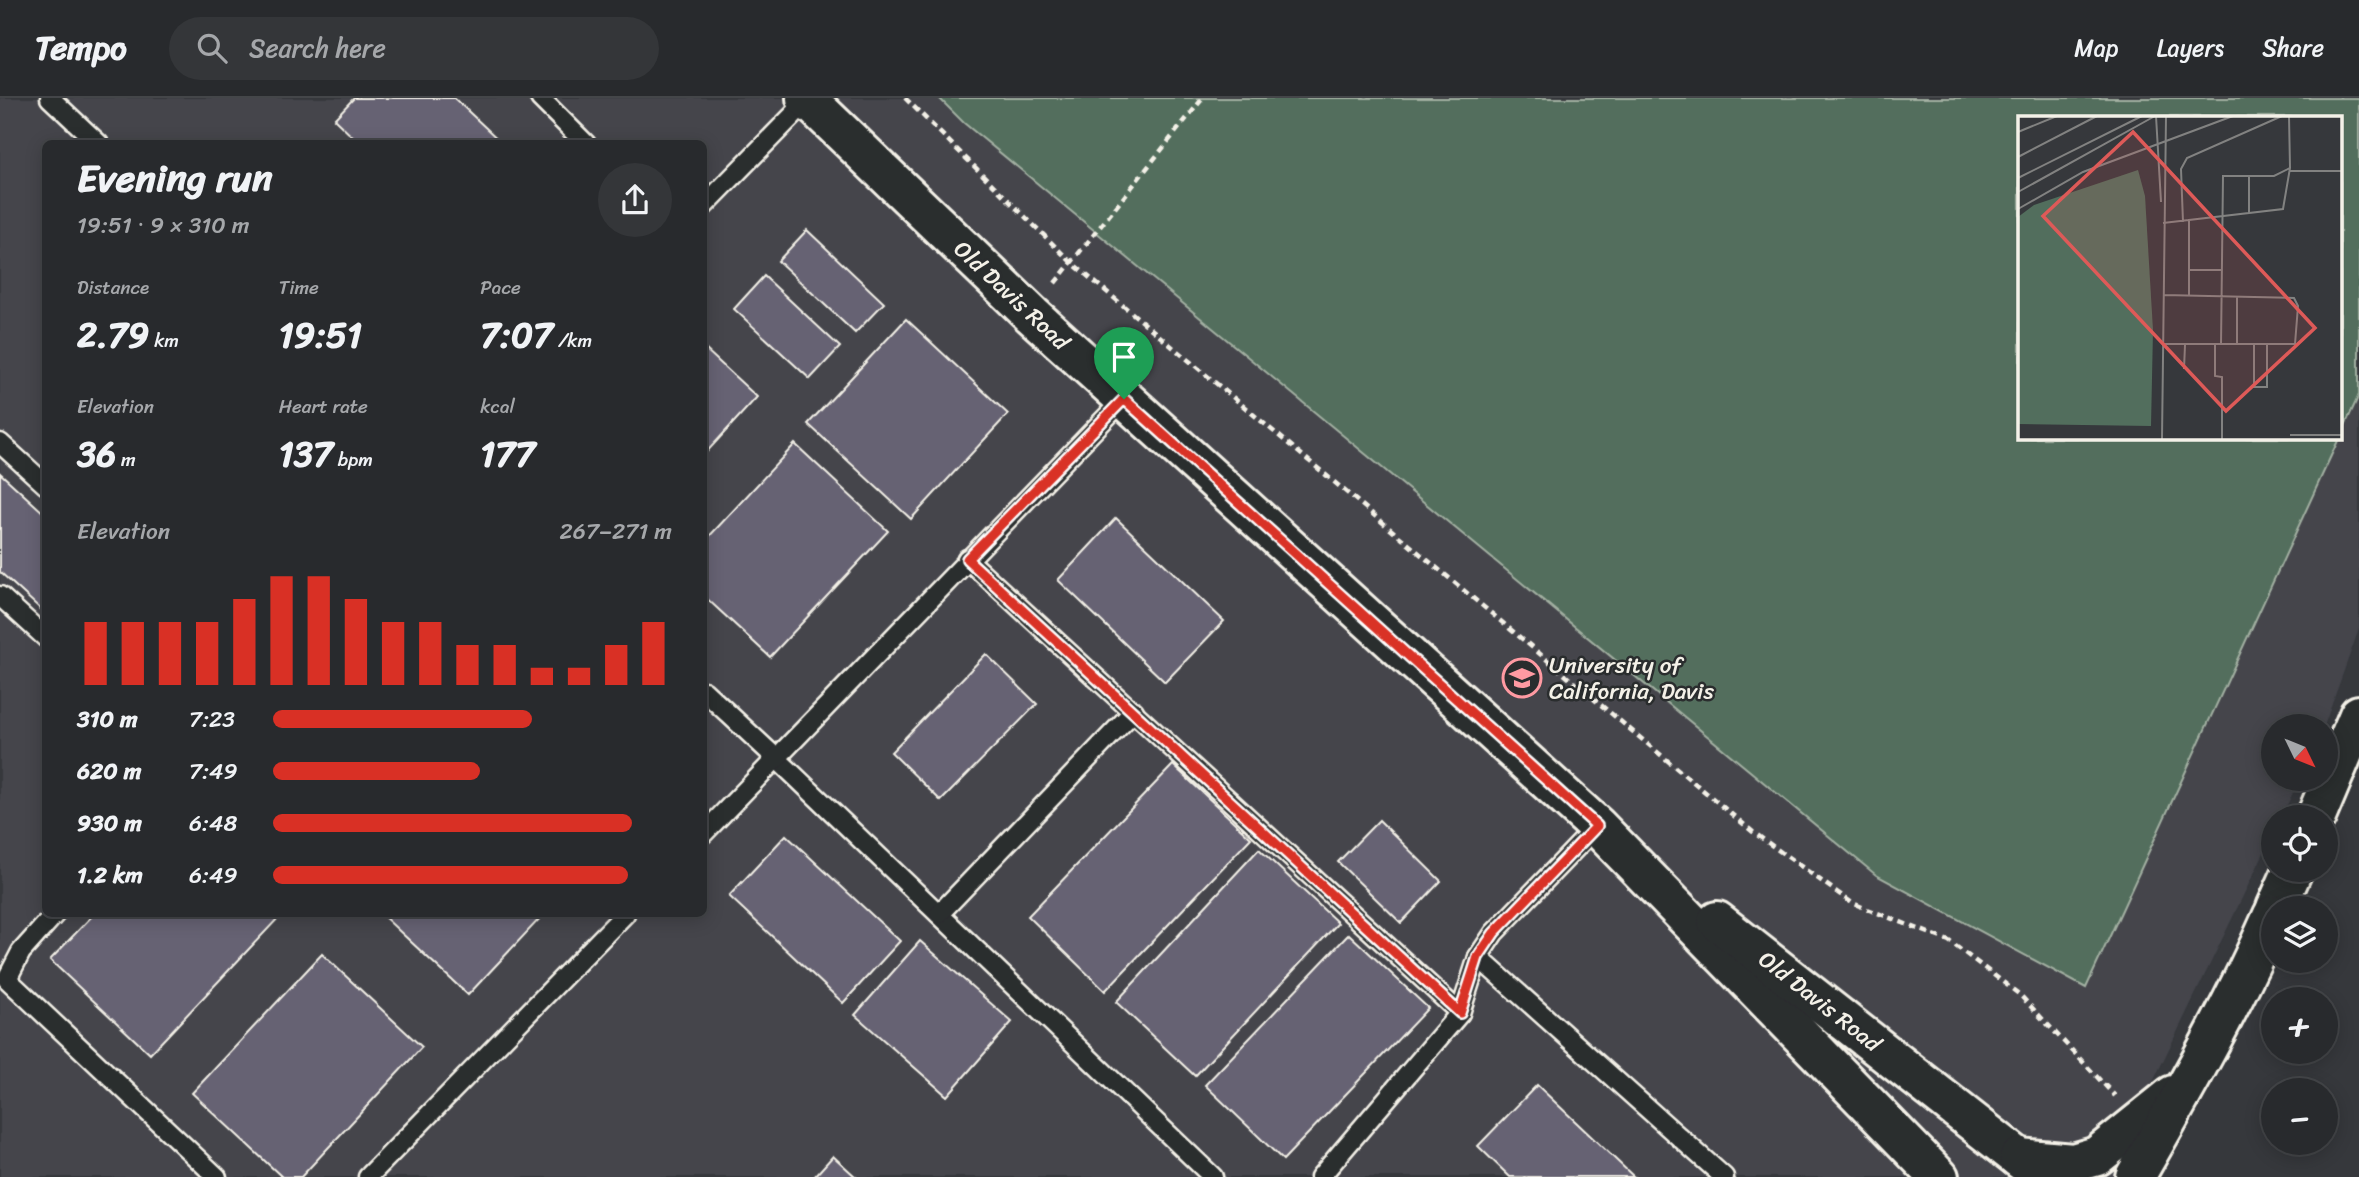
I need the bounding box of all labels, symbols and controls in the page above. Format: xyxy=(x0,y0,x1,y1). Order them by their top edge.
search box xyxy=(169,17,659,80)
text: Tempo xyxy=(35,19,127,77)
text: Search here xyxy=(249,25,386,71)
text: Map xyxy=(2074,27,2119,69)
text: Layers xyxy=(2157,27,2224,69)
text: Share xyxy=(2262,27,2324,69)
icon: search xyxy=(193,29,231,67)
inset map xyxy=(2018,116,2342,439)
text: Evening run xyxy=(77,145,273,212)
button: share xyxy=(598,163,672,237)
text: 19:51 · 9 × 310 m xyxy=(77,205,250,246)
street label: Old Davis Road xyxy=(944,230,1081,362)
text: Distance xyxy=(77,271,149,304)
text: Time xyxy=(279,271,319,304)
text: Pace xyxy=(480,271,521,304)
text: 2.79 xyxy=(77,304,149,366)
text: 19:51 xyxy=(279,304,362,366)
text: 7:07 xyxy=(480,304,553,366)
text: km xyxy=(149,324,179,357)
text: /km xyxy=(553,324,592,357)
pin xyxy=(1094,327,1154,399)
icon: arrive xyxy=(1105,338,1143,376)
text: Elevation xyxy=(77,390,154,423)
text: Heart rate xyxy=(279,390,368,423)
text: kcal xyxy=(480,390,515,423)
text: 36 xyxy=(77,423,116,485)
text: 137 xyxy=(279,423,333,485)
text: 177 xyxy=(480,423,535,485)
text: m xyxy=(116,443,136,476)
text: bpm xyxy=(333,443,373,476)
text: Elevation xyxy=(77,511,170,552)
text: 267–271 m xyxy=(560,511,672,552)
place label: University of California, Davis xyxy=(1549,645,1714,712)
school or university icon: University of California, Davis xyxy=(1501,657,1543,699)
text: 310 m xyxy=(77,699,138,740)
text: 7:23 xyxy=(189,699,235,740)
north arrow xyxy=(2261,714,2338,791)
map controls xyxy=(2261,714,2338,1155)
text: 620 m xyxy=(77,751,142,792)
text: 7:49 xyxy=(189,751,238,792)
text: 930 m xyxy=(77,803,142,844)
text: 6:48 xyxy=(189,803,237,844)
button: locate xyxy=(2261,805,2338,882)
text: 1.2 km xyxy=(77,855,143,896)
text: 6:49 xyxy=(189,855,238,896)
button: layers xyxy=(2261,896,2338,973)
street label: Old Davis Road xyxy=(1749,940,1892,1064)
button: + xyxy=(2261,987,2338,1064)
button: − xyxy=(2261,1078,2338,1155)

